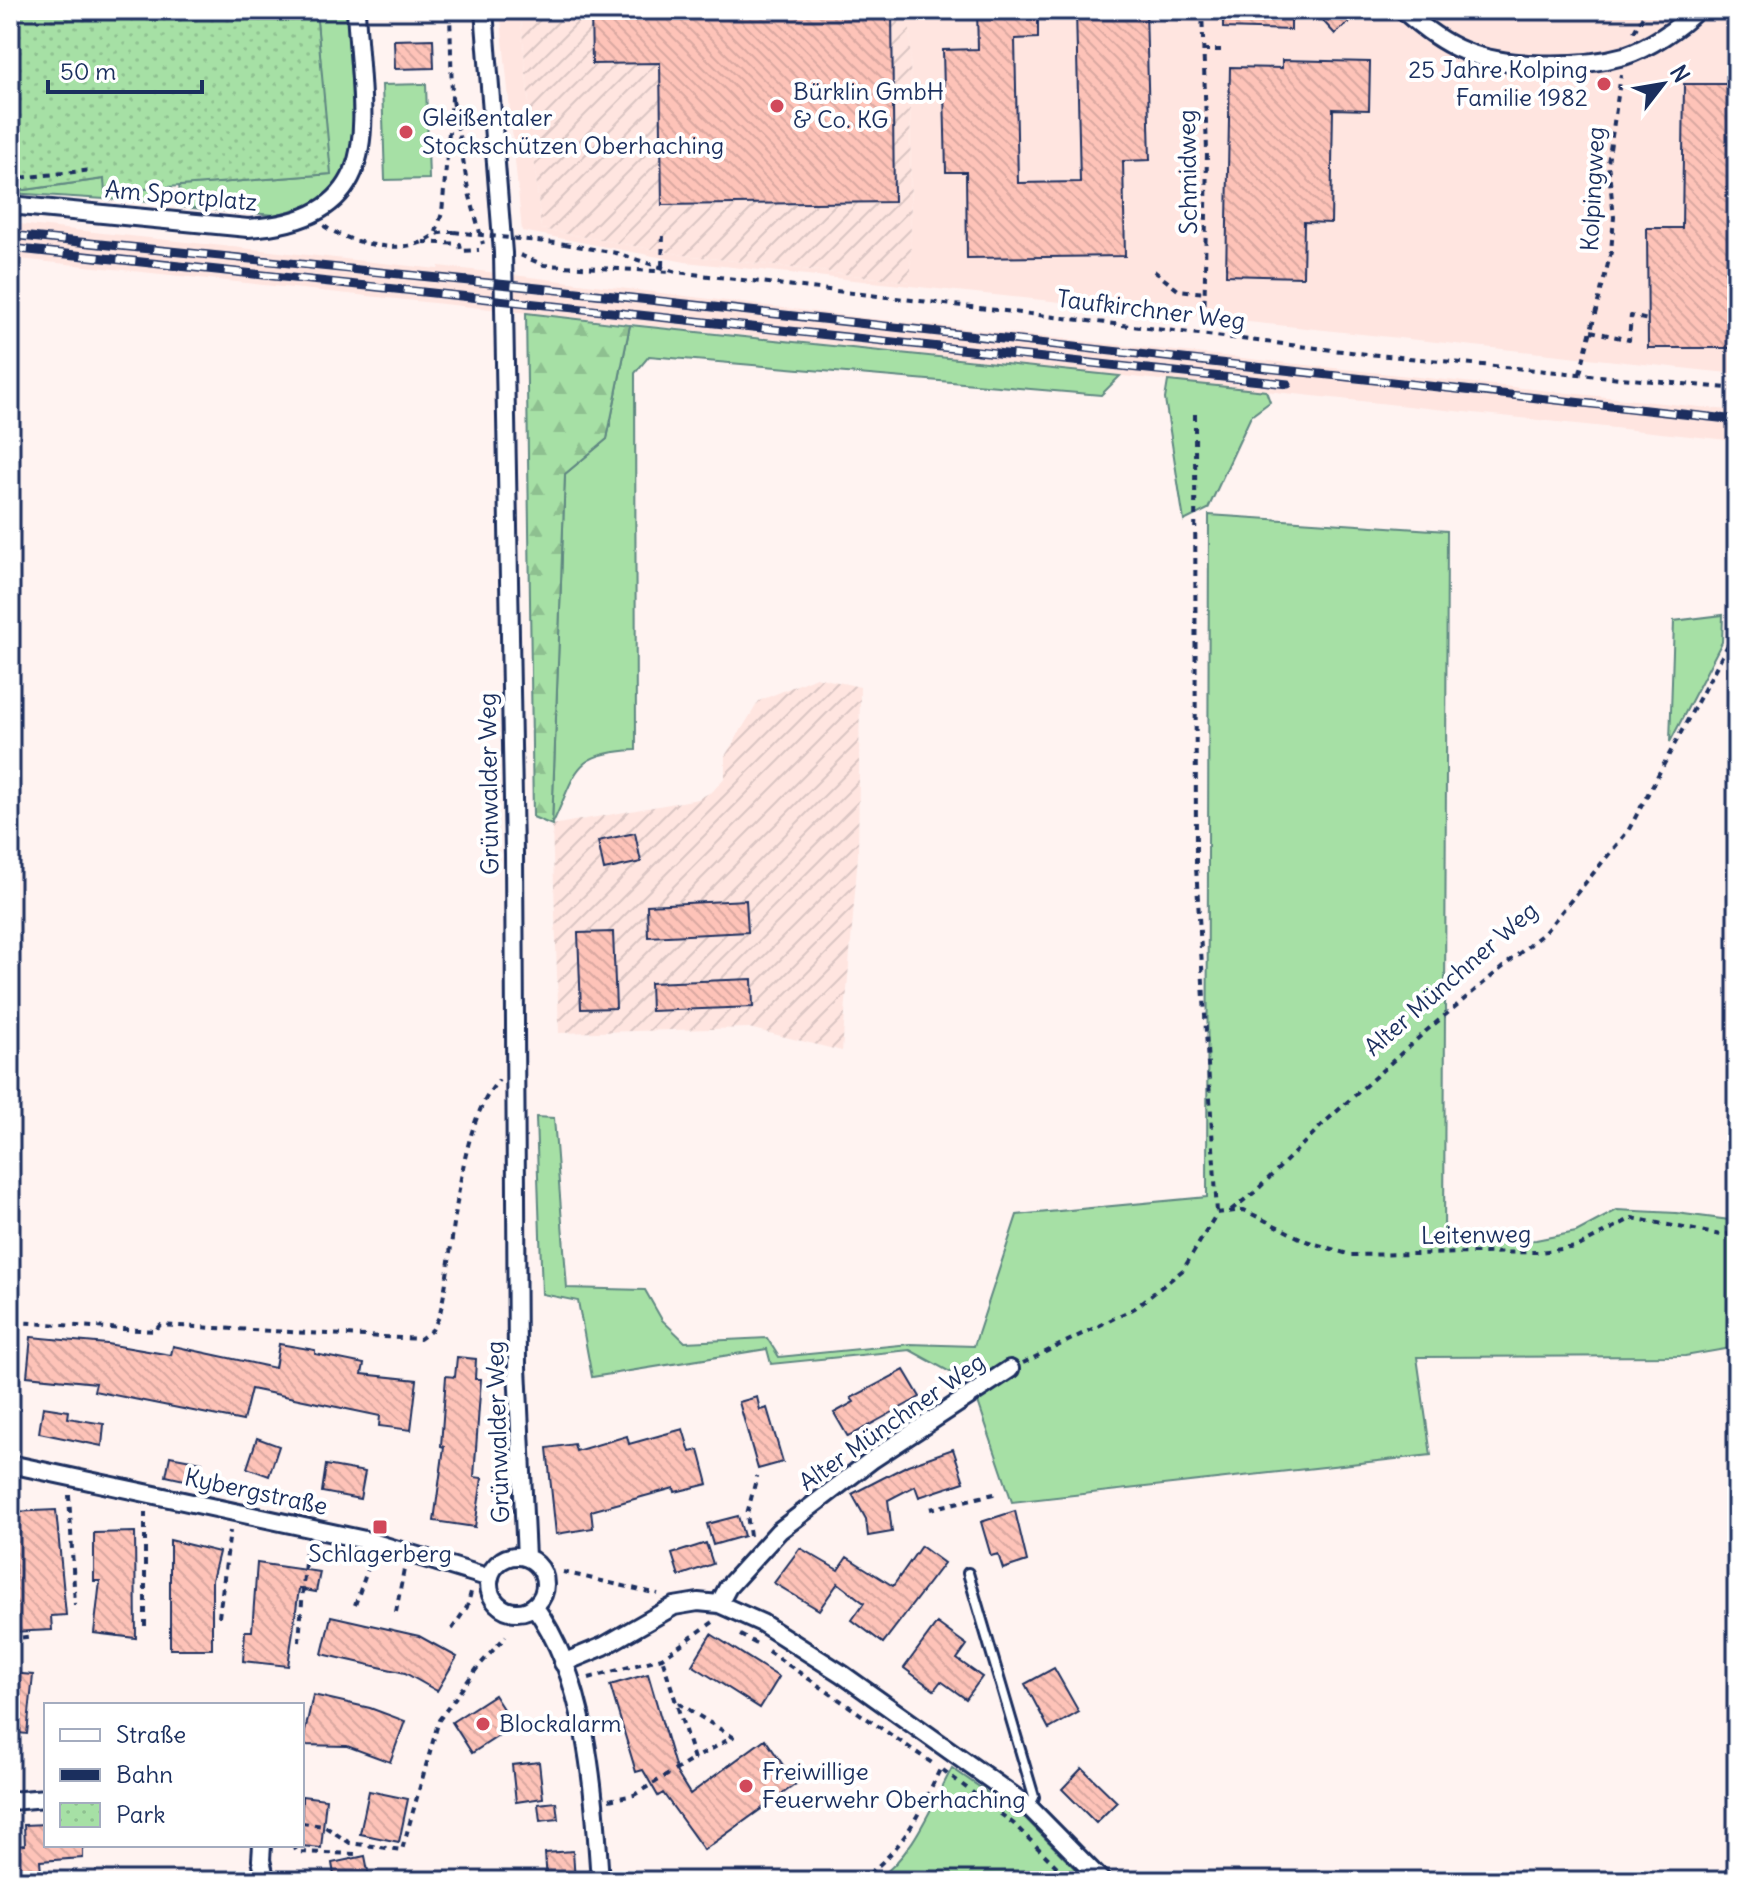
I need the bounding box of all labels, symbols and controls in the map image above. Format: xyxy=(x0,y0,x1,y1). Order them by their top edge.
scale bar xyxy=(48,44,202,94)
north arrow xyxy=(1623,44,1703,124)
place label: 25 Jahre Kolping Familie 1982 xyxy=(1408,54,1588,112)
text: 50 m xyxy=(60,56,116,86)
text: N xyxy=(1664,60,1696,87)
marker: 25 Jahre Kolping Familie 1982 xyxy=(1595,75,1613,93)
place label: Bürklin GmbH & Co. KG xyxy=(793,76,944,134)
marker: Bürklin GmbH & Co. KG xyxy=(768,97,786,115)
place label: Gleißentaler Stockschützen Oberhaching xyxy=(422,102,724,160)
street label: Schmidweg xyxy=(1171,109,1203,235)
marker: Gleißentaler Stockschützen Oberhaching xyxy=(397,123,415,141)
street label: Kolpingweg xyxy=(1574,126,1610,252)
street label: Am Sportplatz xyxy=(104,173,259,217)
street label: Taufkirchner Weg xyxy=(1055,283,1247,335)
street label: Grünwalder Weg xyxy=(471,693,505,876)
street label: Alter Münchner Weg xyxy=(1358,895,1543,1062)
street label: Leitenweg xyxy=(1421,1218,1531,1250)
street label: Grünwalder Weg xyxy=(479,1340,515,1524)
street label: Alter Münchner Weg xyxy=(793,1346,990,1497)
street label: Kybergstraße xyxy=(182,1461,331,1521)
marker: Schlagerberg xyxy=(371,1518,389,1536)
place label: Schlagerberg xyxy=(308,1538,452,1568)
legend xyxy=(44,1703,304,1847)
place label: Blockalarm xyxy=(499,1708,622,1738)
marker: Blockalarm xyxy=(474,1715,492,1733)
text: Straße xyxy=(116,1719,186,1749)
place label: Freiwillige Feuerwehr Oberhaching xyxy=(762,1756,1026,1814)
text: Bahn xyxy=(116,1759,173,1789)
marker: Freiwillige Feuerwehr Oberhaching xyxy=(737,1777,755,1795)
text: Park xyxy=(116,1799,166,1829)

